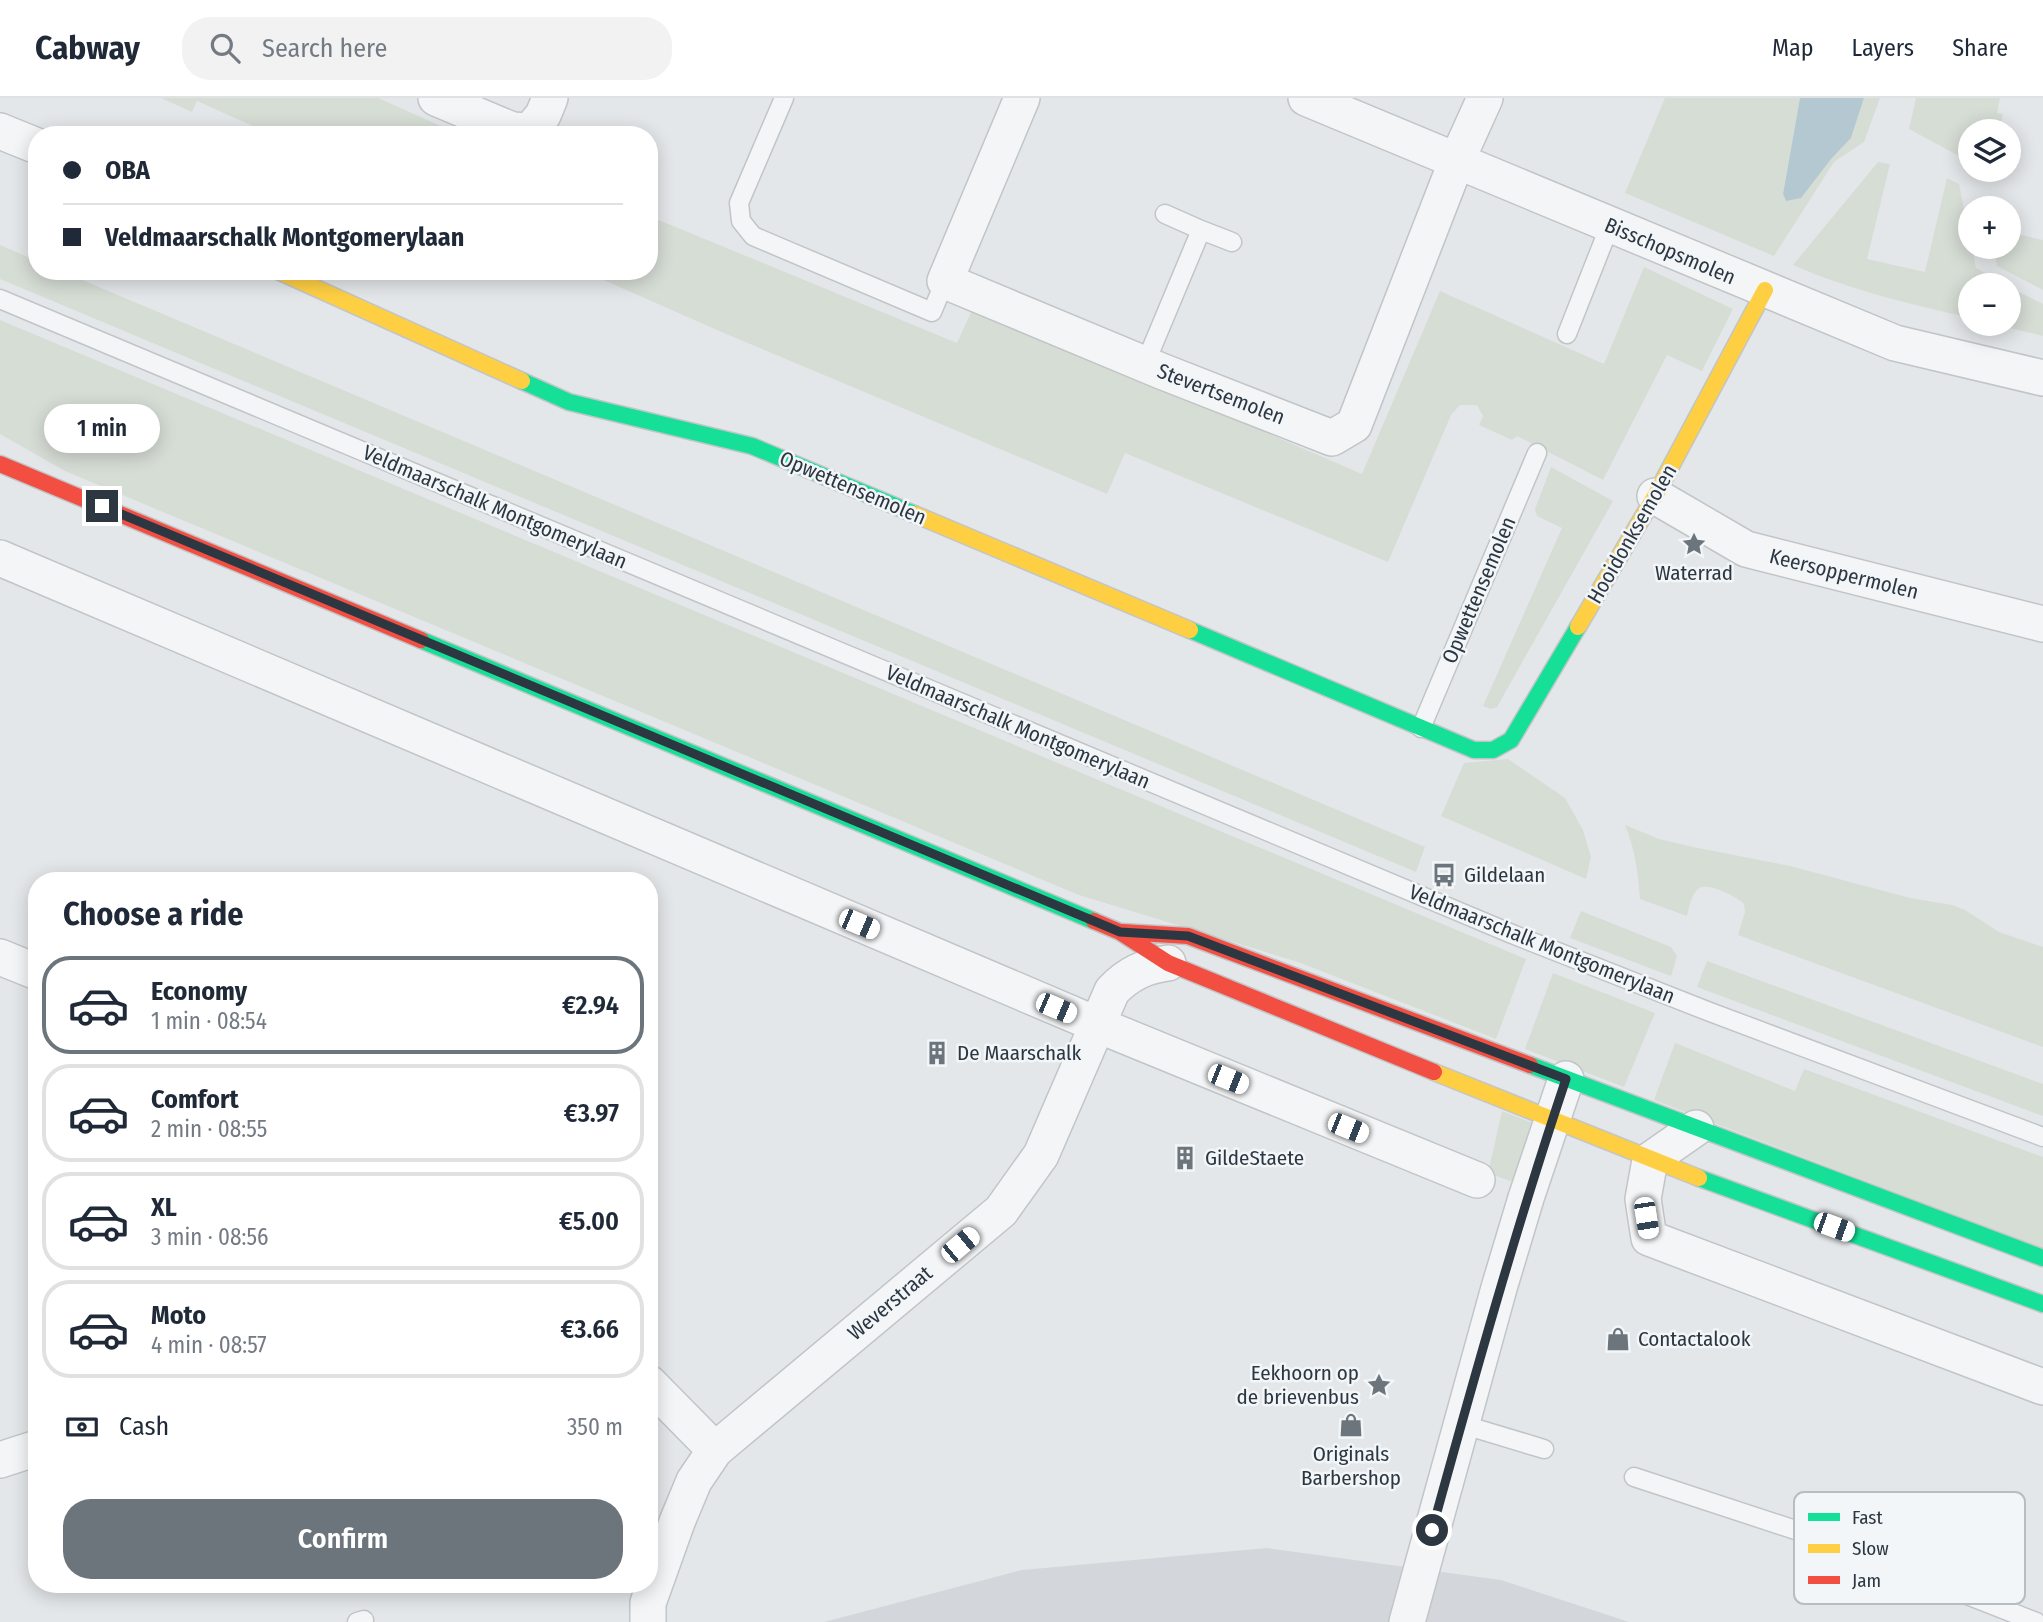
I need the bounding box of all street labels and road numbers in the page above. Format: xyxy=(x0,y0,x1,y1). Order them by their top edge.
street label: Bisschopsmolen xyxy=(1601,212,1739,290)
street label: Stevertsemolen xyxy=(1154,358,1288,430)
street label: Veldmaarschalk Montgomerylaan xyxy=(359,439,631,575)
street label: Opwettensemolen xyxy=(776,445,930,531)
street label: Hooidonksemolen xyxy=(1582,460,1682,608)
street label: Opwettensemolen xyxy=(1436,513,1522,667)
street label: Keersoppermolen xyxy=(1767,543,1921,605)
street label: Veldmaarschalk Montgomerylaan xyxy=(882,659,1154,795)
street label: Veldmaarschalk Montgomerylaan xyxy=(1405,879,1679,1009)
street label: Weverstraat xyxy=(842,1260,938,1346)

